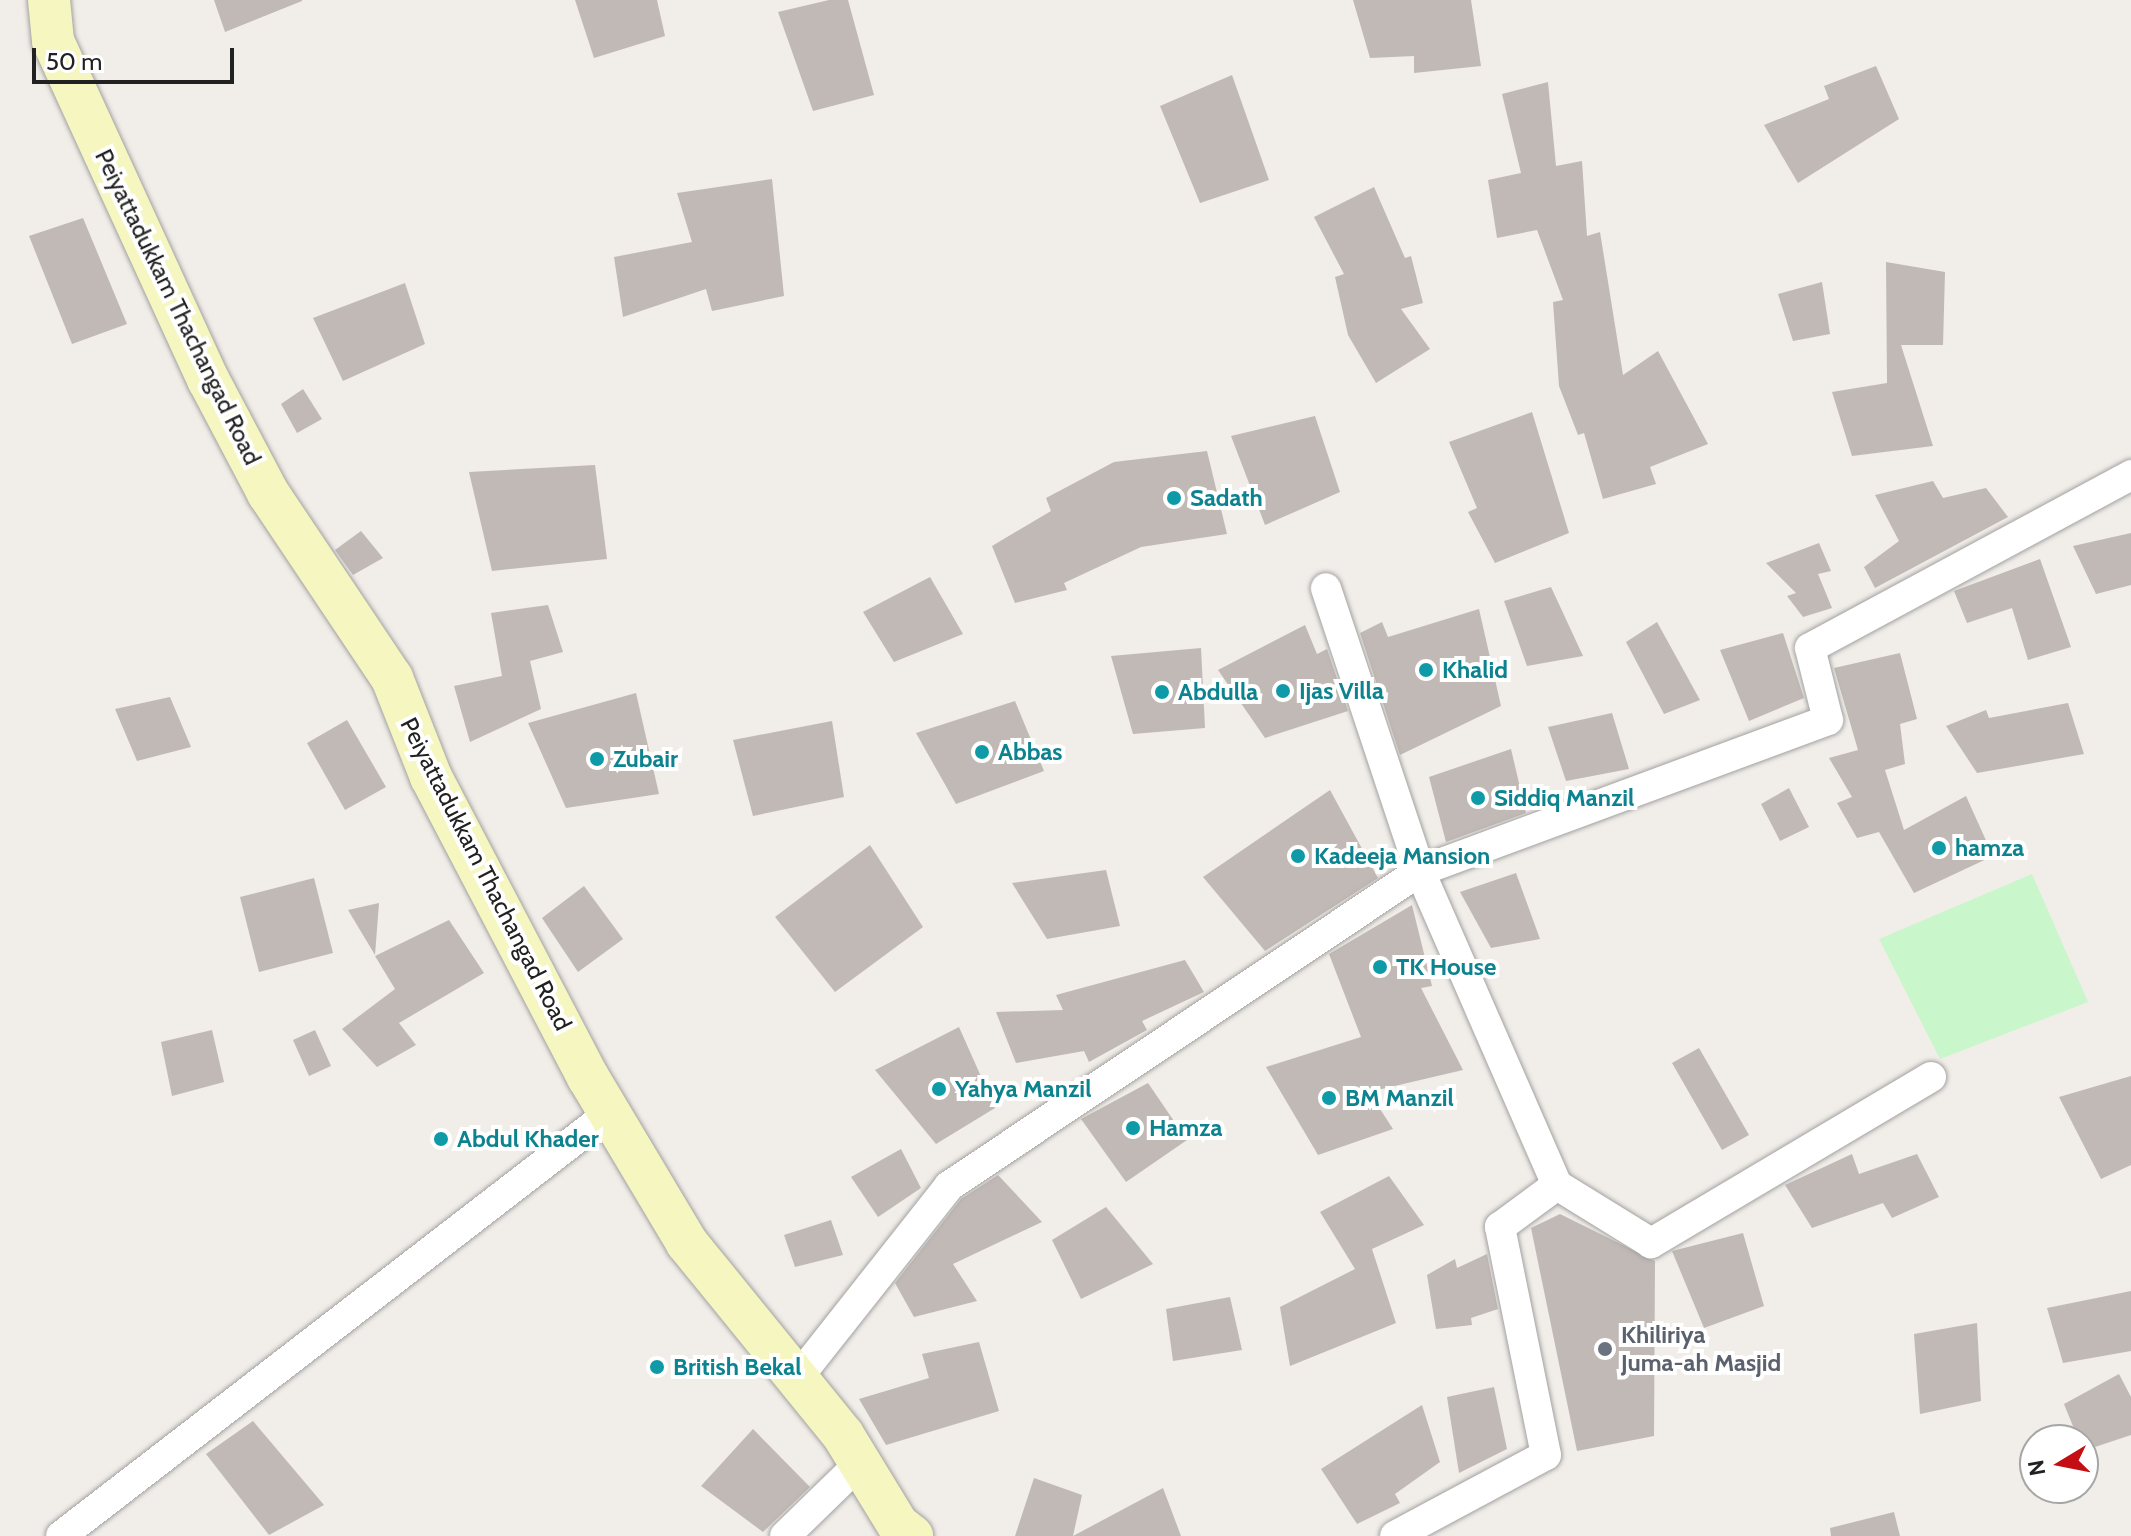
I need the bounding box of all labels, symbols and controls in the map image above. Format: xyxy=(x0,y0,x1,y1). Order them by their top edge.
scale bar xyxy=(36,32,238,82)
text: 50 m xyxy=(46,47,102,76)
street label: Peiyattadukkam Thachangad Road xyxy=(89,145,267,469)
place label: Sadath xyxy=(1190,484,1263,512)
marker: Sadath xyxy=(1165,489,1183,507)
place label: Khalid xyxy=(1442,656,1508,684)
marker: Khalid xyxy=(1417,661,1435,679)
place label: Ijas Villa xyxy=(1299,677,1384,705)
place label: Abdulla xyxy=(1178,678,1258,706)
marker: Ijas Villa xyxy=(1274,682,1292,700)
marker: Abdulla xyxy=(1153,683,1171,701)
street label: Peiyattadukkam Thachangad Road xyxy=(394,713,578,1035)
place label: Abbas xyxy=(998,738,1063,766)
marker: Abbas xyxy=(973,743,991,761)
place label: Zubair xyxy=(613,745,678,773)
marker: Zubair xyxy=(588,750,606,768)
place label: Siddiq Manzil xyxy=(1494,784,1634,812)
marker: Siddiq Manzil xyxy=(1469,789,1487,807)
place label: hamza xyxy=(1955,834,2024,862)
marker: hamza xyxy=(1930,839,1948,857)
place label: Kadeeja Mansion xyxy=(1314,842,1490,870)
marker: Kadeeja Mansion xyxy=(1289,847,1307,865)
place label: TK House xyxy=(1396,953,1496,981)
marker: TK House xyxy=(1371,958,1389,976)
place label: Yahya Manzil xyxy=(955,1075,1091,1103)
marker: Yahya Manzil xyxy=(930,1080,948,1098)
place label: BM Manzil xyxy=(1345,1084,1454,1112)
marker: BM Manzil xyxy=(1320,1089,1338,1107)
place label: Hamza xyxy=(1149,1114,1222,1142)
marker: Hamza xyxy=(1124,1119,1142,1137)
place label: Abdul Khader xyxy=(457,1125,599,1153)
marker: Abdul Khader xyxy=(432,1130,450,1148)
place label: Khiliriya Juma-ah Masjid xyxy=(1621,1321,1781,1377)
marker: Khiliriya Juma-ah Masjid xyxy=(1596,1340,1614,1358)
place label: British Bekal xyxy=(673,1353,802,1381)
marker: British Bekal xyxy=(648,1358,666,1376)
north arrow xyxy=(2019,1424,2099,1504)
text: N xyxy=(2022,1458,2051,1478)

